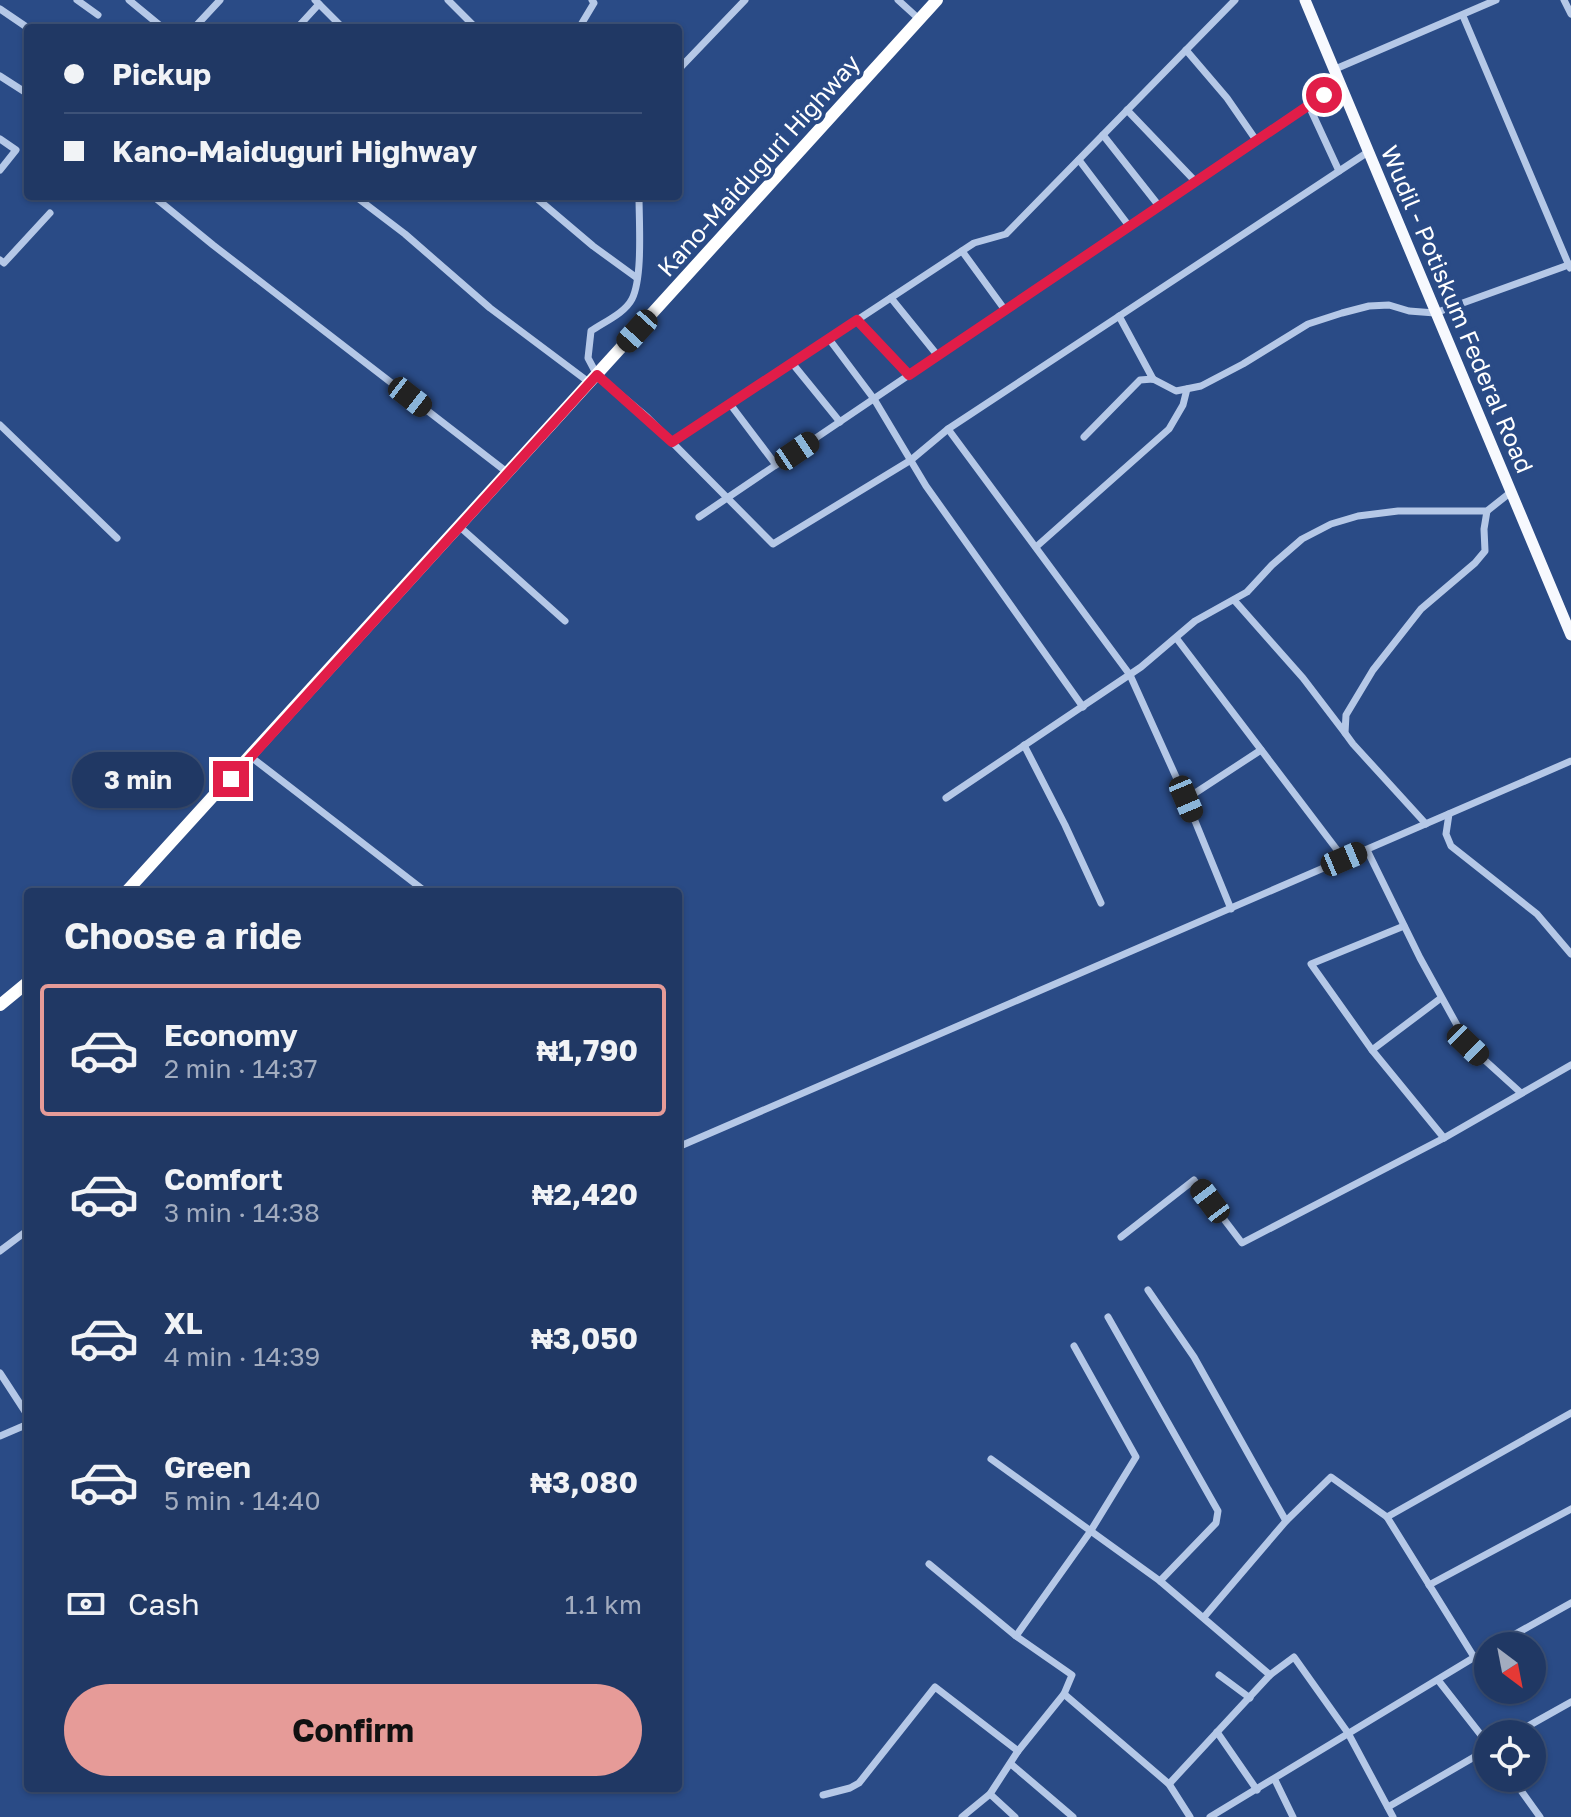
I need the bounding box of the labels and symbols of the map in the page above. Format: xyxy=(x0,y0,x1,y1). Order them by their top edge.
street label: Kano-Maiduguri Highway xyxy=(651,48,865,282)
route start xyxy=(1306,77,1342,113)
street label: Wudil - Potiskum Federal Road xyxy=(1376,141,1540,477)
car xyxy=(612,305,662,357)
car xyxy=(384,373,436,421)
car xyxy=(770,428,824,474)
callout: 3 min xyxy=(71,751,203,807)
route end xyxy=(213,761,249,797)
car xyxy=(1166,772,1206,826)
car xyxy=(1317,839,1371,879)
car xyxy=(1442,1020,1494,1070)
car xyxy=(1186,1175,1234,1227)
north arrow xyxy=(1474,1632,1546,1704)

